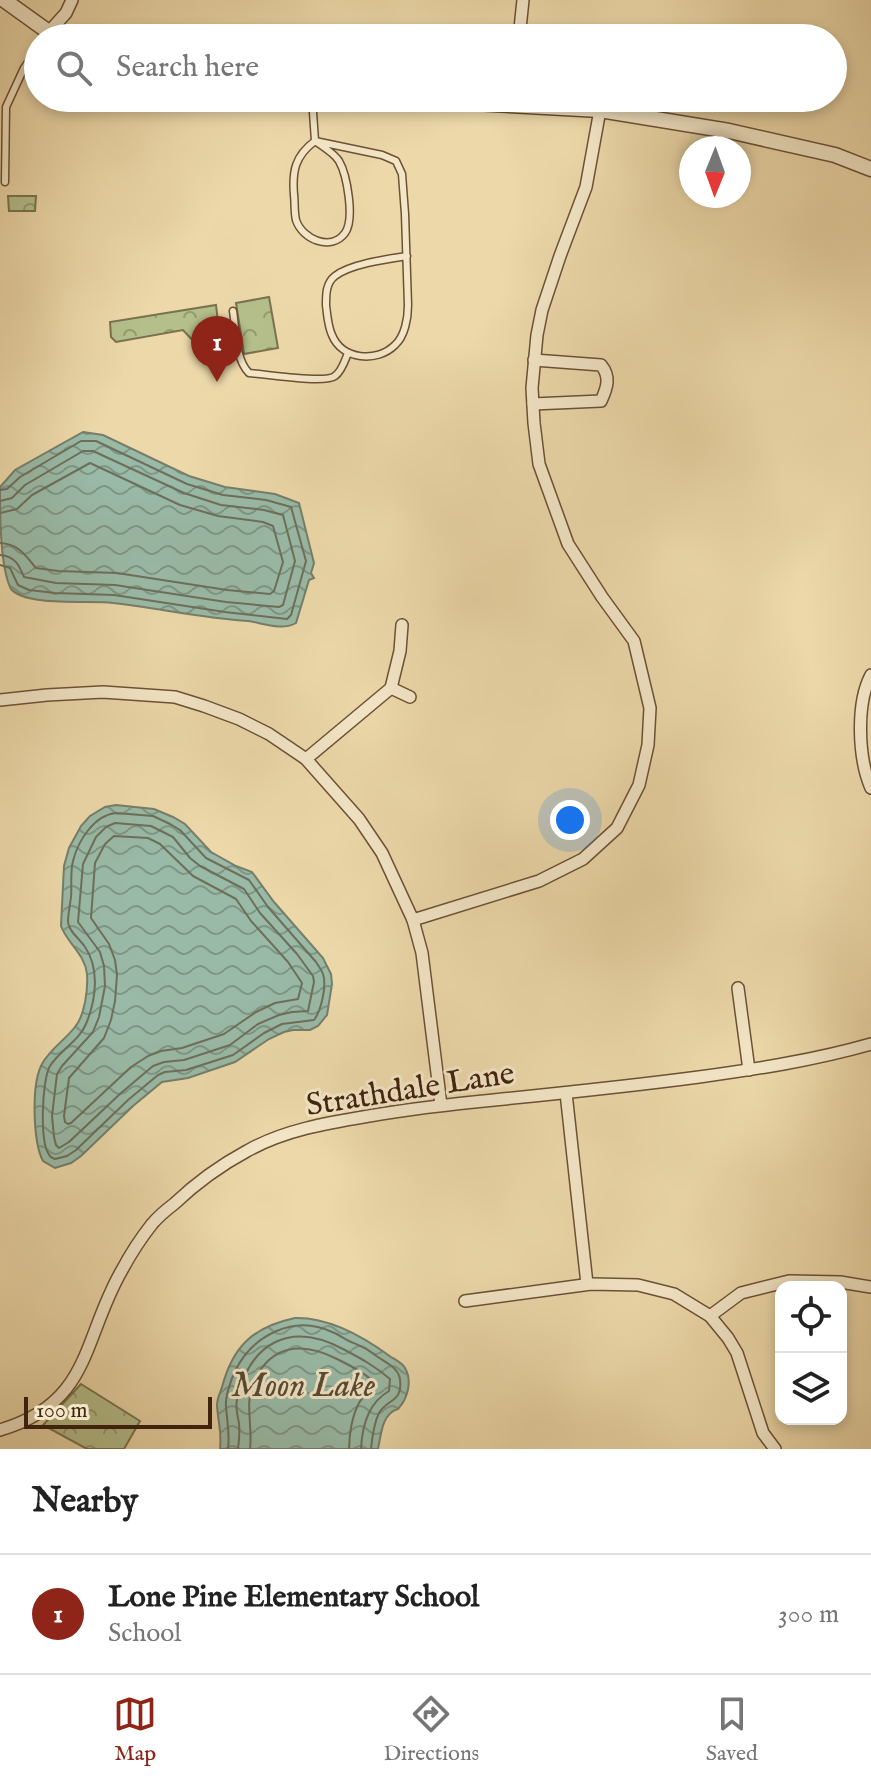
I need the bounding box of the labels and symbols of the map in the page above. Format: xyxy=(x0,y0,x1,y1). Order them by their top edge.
north arrow xyxy=(679,136,751,208)
pin: 1 xyxy=(191,316,243,382)
your location xyxy=(550,800,590,840)
street label: Strathdale Lane xyxy=(303,1054,517,1127)
water label: Moon Lake xyxy=(231,1365,376,1408)
scale bar xyxy=(24,1393,212,1429)

